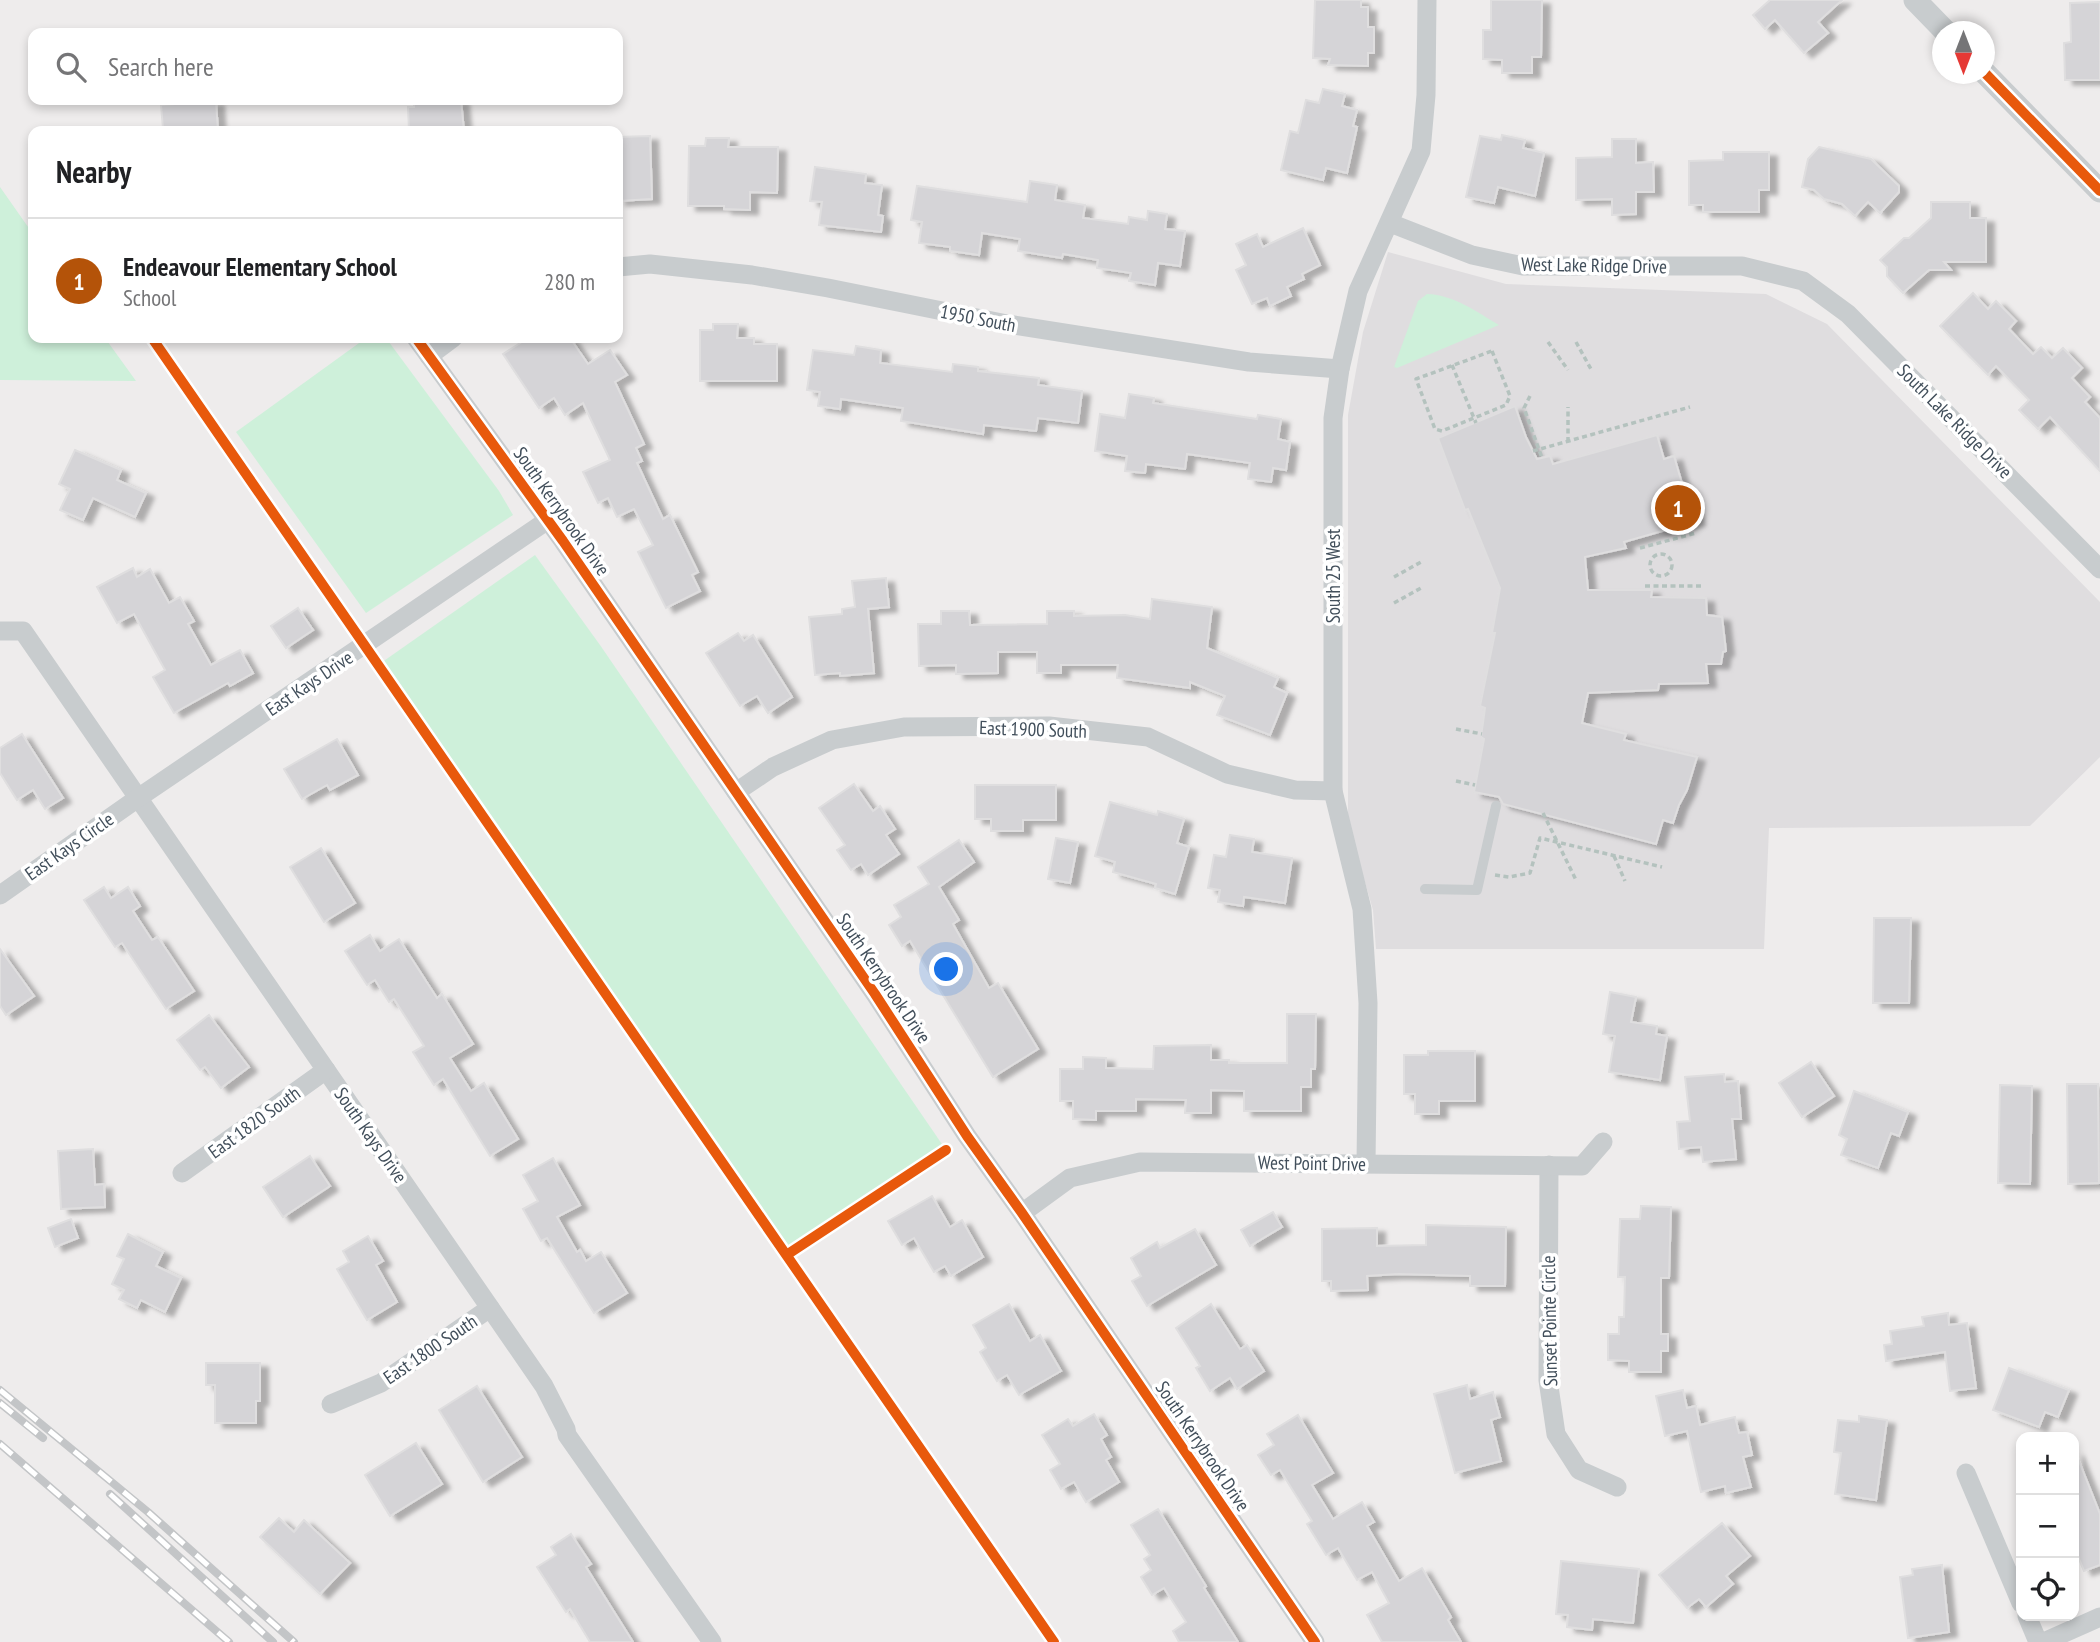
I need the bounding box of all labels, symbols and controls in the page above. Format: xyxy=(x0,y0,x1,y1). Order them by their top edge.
north arrow xyxy=(1932,21,1995,84)
search box xyxy=(28,28,623,105)
icon: search xyxy=(52,48,90,86)
text: Search here xyxy=(108,50,214,83)
text: Nearby xyxy=(56,152,131,191)
text: Endeavour Elementary School xyxy=(123,250,397,283)
street label: West Lake Ridge Drive xyxy=(1521,252,1667,278)
text: 1 xyxy=(74,267,85,296)
text: 280 m xyxy=(544,267,595,296)
text: School xyxy=(123,283,176,312)
street label: 1950 South xyxy=(938,299,1018,337)
street label: South Lake Ridge Drive xyxy=(1893,359,2018,484)
street label: South Kerrybrook Drive xyxy=(509,442,615,580)
pin: 1 xyxy=(1655,482,1701,534)
street label: South 25 West xyxy=(1321,528,1345,623)
street label: East Kays Drive xyxy=(261,645,357,721)
street label: East 1900 South xyxy=(979,715,1087,743)
street label: East Kays Circle xyxy=(20,807,118,885)
street label: South Kerrybrook Drive xyxy=(832,908,936,1048)
your location xyxy=(929,952,963,986)
street label: East 1820 South xyxy=(203,1081,305,1163)
street label: South Kays Drive xyxy=(329,1083,413,1187)
street label: West Point Drive xyxy=(1258,1150,1366,1176)
street label: Sunset Pointe Circle xyxy=(1536,1255,1562,1387)
street label: East 1800 South xyxy=(379,1309,481,1389)
street label: South Kerrybrook Drive xyxy=(1151,1376,1255,1516)
map controls xyxy=(2016,1432,2079,1621)
button: + xyxy=(2016,1432,2079,1495)
button: − xyxy=(2016,1495,2079,1558)
button: locate xyxy=(2016,1558,2079,1621)

